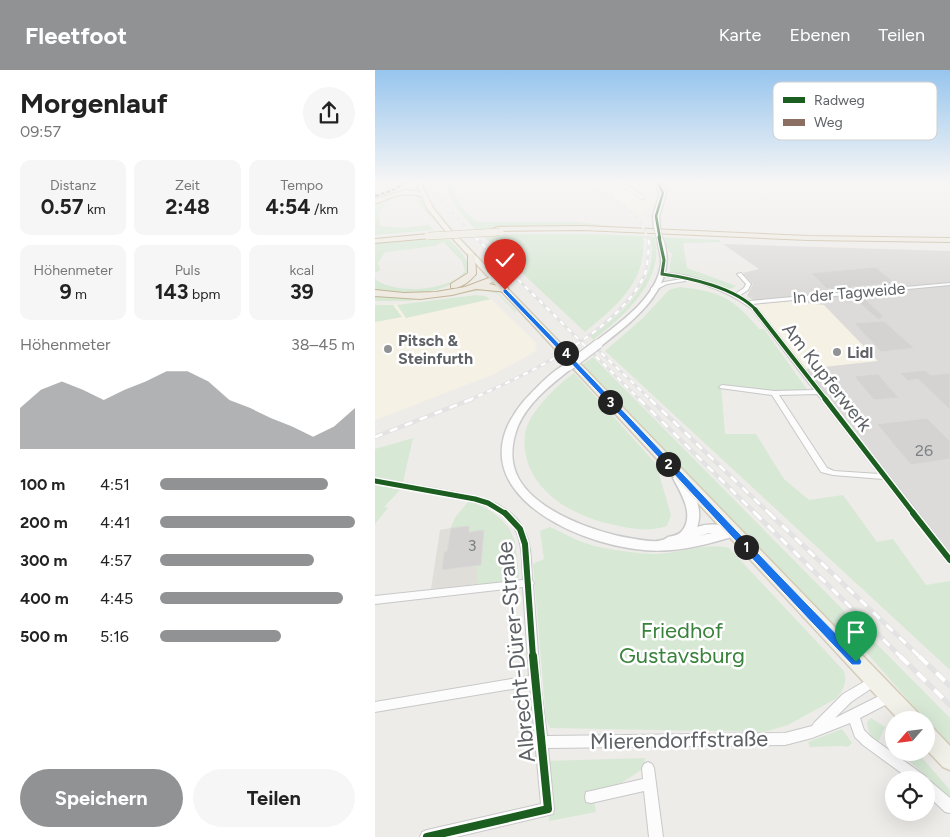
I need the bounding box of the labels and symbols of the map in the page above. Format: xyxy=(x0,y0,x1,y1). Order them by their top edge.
legend xyxy=(773,82,937,140)
text: Radweg xyxy=(814,92,865,109)
text: Weg xyxy=(814,114,843,131)
pin xyxy=(484,239,526,290)
street label: In der Tagweide xyxy=(792,279,906,307)
street label: Am Kupferwerk xyxy=(777,318,877,437)
place label: Pitsch & Steinfurth xyxy=(398,331,473,368)
pin: 4 xyxy=(553,340,579,366)
marker: Pitsch & Steinfurth xyxy=(382,343,394,355)
place label: Lidl xyxy=(847,343,873,362)
marker: Lidl xyxy=(831,346,843,358)
pin: 3 xyxy=(597,390,623,414)
house number: 26 xyxy=(915,441,933,460)
pin: 2 xyxy=(655,452,681,476)
pin: 1 xyxy=(733,534,759,560)
house number: 3 xyxy=(468,536,476,555)
street label: Albrecht-Dürer-Straße xyxy=(491,540,541,764)
pin xyxy=(835,611,877,662)
park label: Friedhof Gustavsburg xyxy=(619,617,745,669)
north arrow xyxy=(885,711,935,761)
street label: Mierendorffstraße xyxy=(590,725,768,755)

